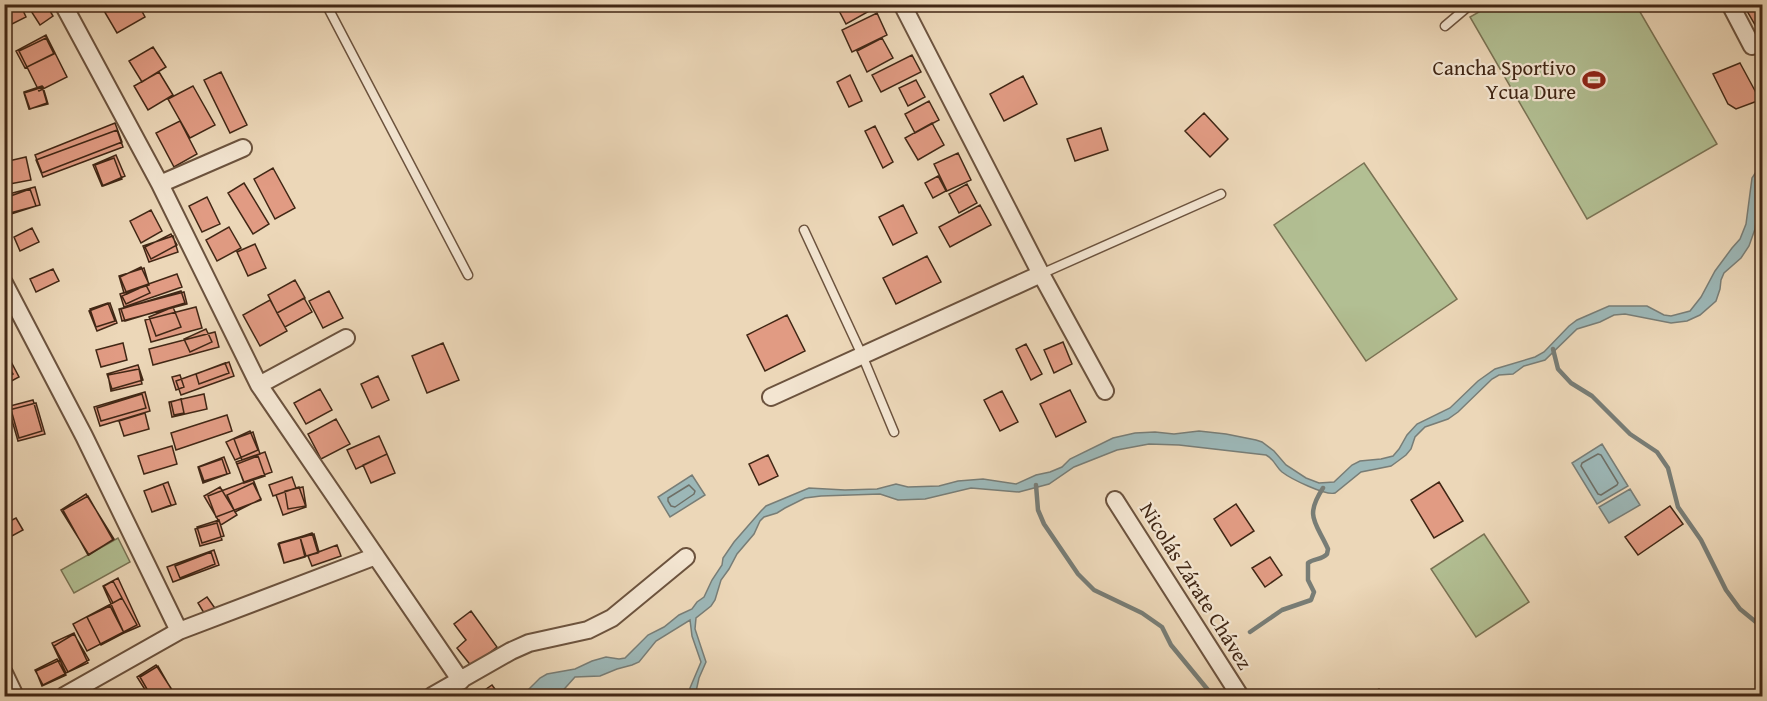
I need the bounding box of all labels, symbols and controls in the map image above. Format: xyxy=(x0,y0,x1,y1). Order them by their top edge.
place label: Cancha Sportivo Ycua Dure xyxy=(1433,52,1576,107)
sports icon: Cancha Sportivo Ycua Dure xyxy=(1581,67,1607,93)
street label: Nicolás Zárate Chávez xyxy=(1132,496,1260,675)

